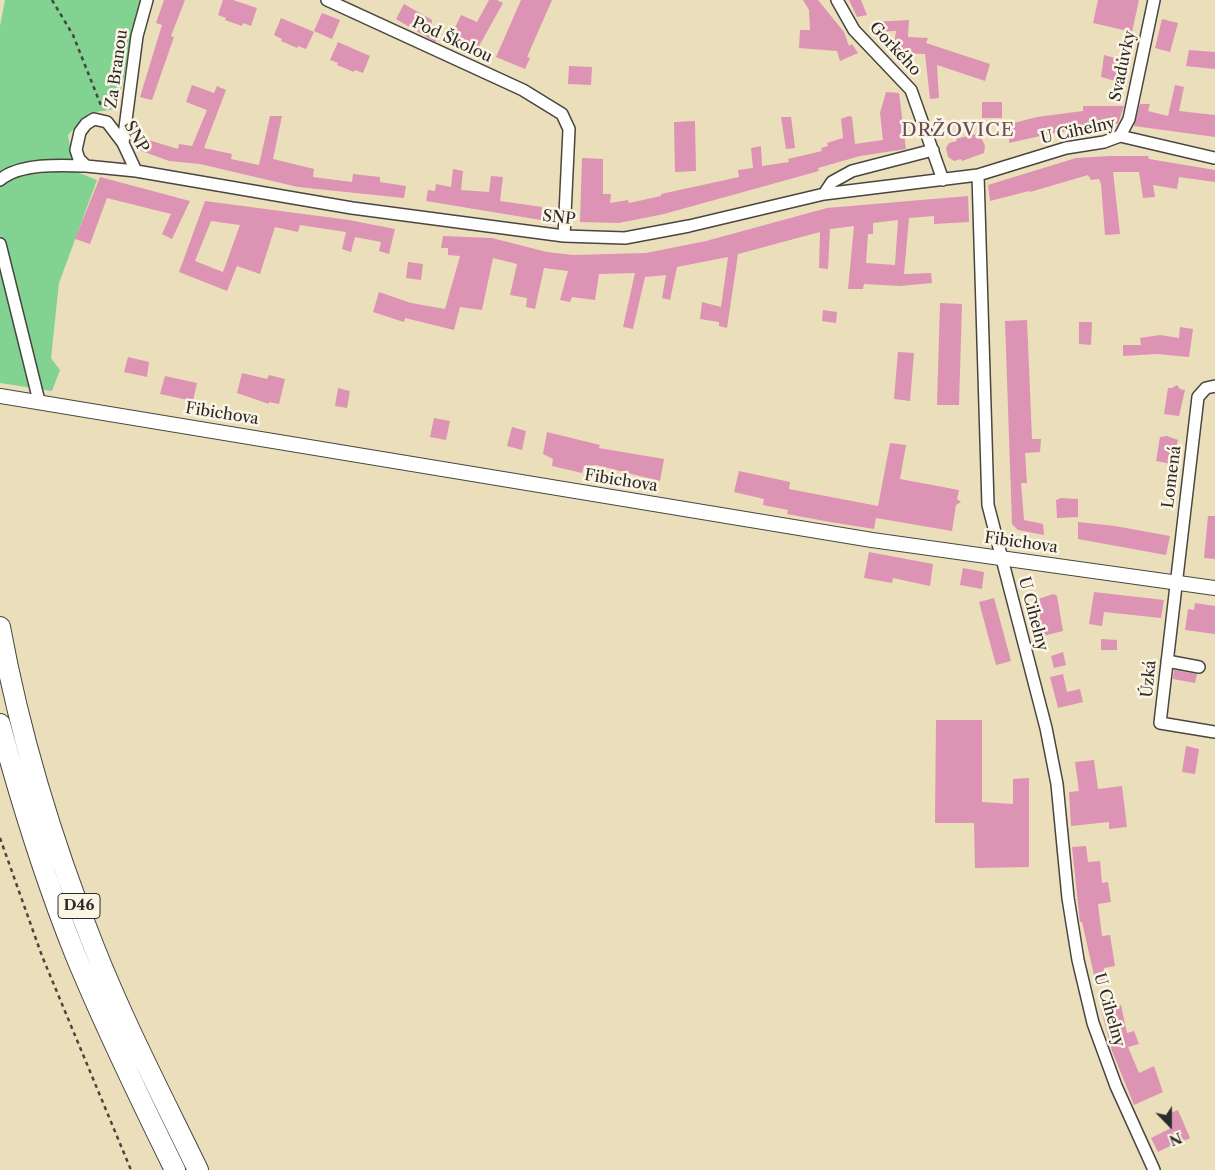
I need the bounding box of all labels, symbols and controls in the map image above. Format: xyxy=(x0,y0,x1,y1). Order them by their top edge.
street label: Pod Školou xyxy=(409,13,495,67)
street label: Gorkého xyxy=(865,18,925,80)
street label: Za Branou xyxy=(102,28,132,110)
street label: Svadůvky xyxy=(1106,29,1140,103)
street label: U Cihelny xyxy=(1039,114,1117,148)
street label: SNP xyxy=(119,118,153,156)
district label: DRŽOVICE xyxy=(900,120,1016,142)
street label: SNP xyxy=(541,207,577,229)
street label: Fibichova xyxy=(184,399,260,429)
street label: Lomená xyxy=(1159,445,1185,509)
street label: Fibichova xyxy=(583,466,659,496)
street label: Fibichova xyxy=(983,528,1059,558)
street label: U Cihelny xyxy=(1014,575,1052,653)
street label: Úzká xyxy=(1137,659,1161,699)
road number: D46 xyxy=(58,894,100,918)
street label: U Cihelny xyxy=(1089,971,1129,1049)
north arrow xyxy=(1145,1100,1195,1150)
text: N xyxy=(1167,1128,1185,1150)

